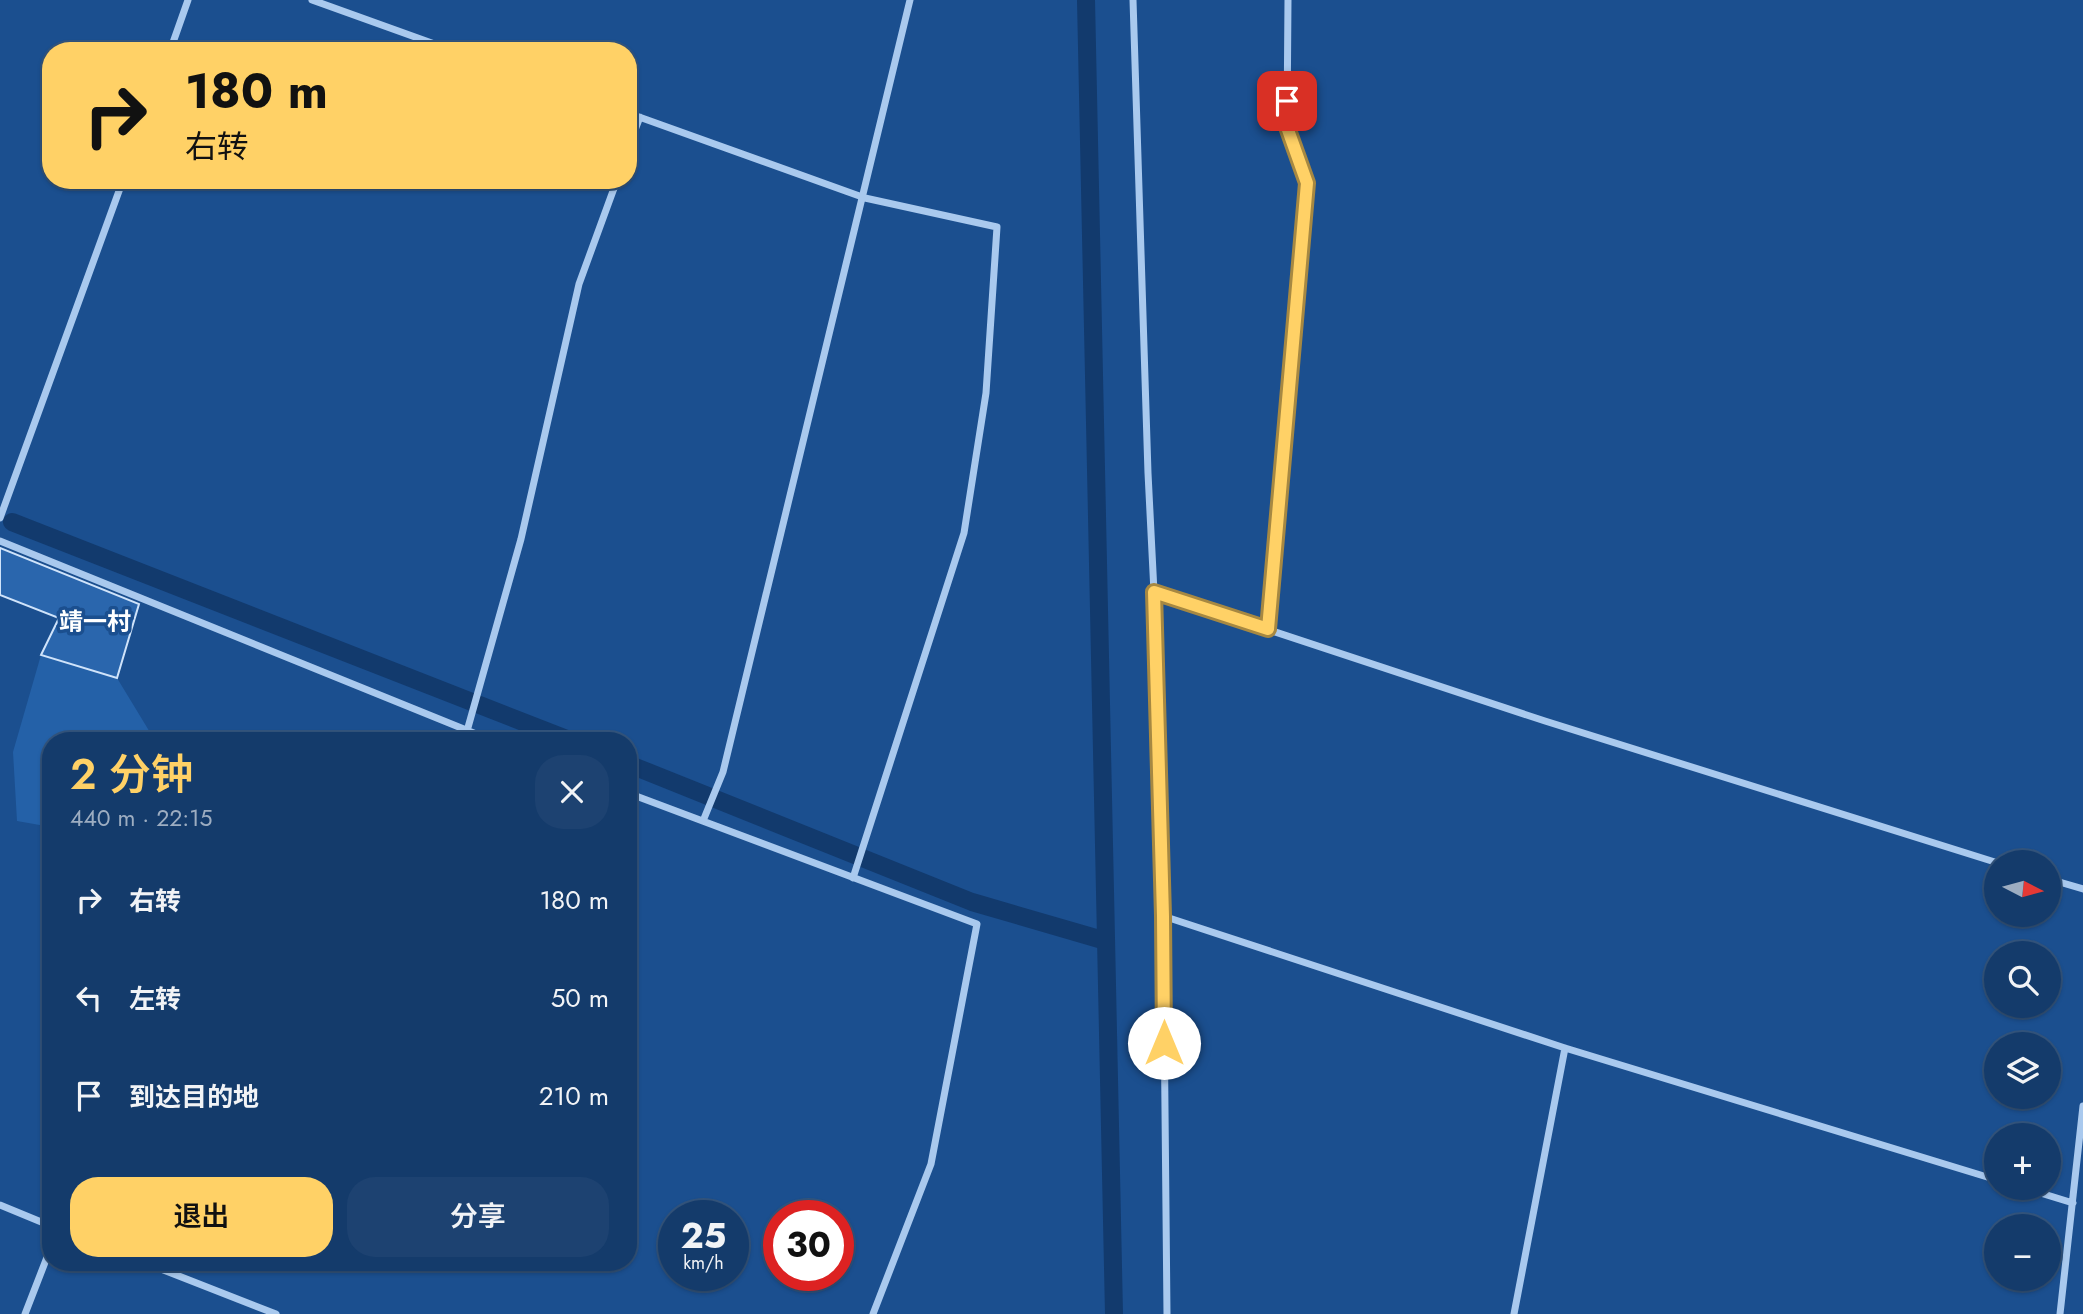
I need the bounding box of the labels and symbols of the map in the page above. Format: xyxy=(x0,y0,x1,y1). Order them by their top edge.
pin xyxy=(1257,71,1317,131)
district label: 靖一村 xyxy=(59,604,131,639)
north arrow xyxy=(1984,850,2062,928)
position arrow xyxy=(1127,1006,1201,1080)
speed limit sign: 30 xyxy=(763,1200,854,1291)

